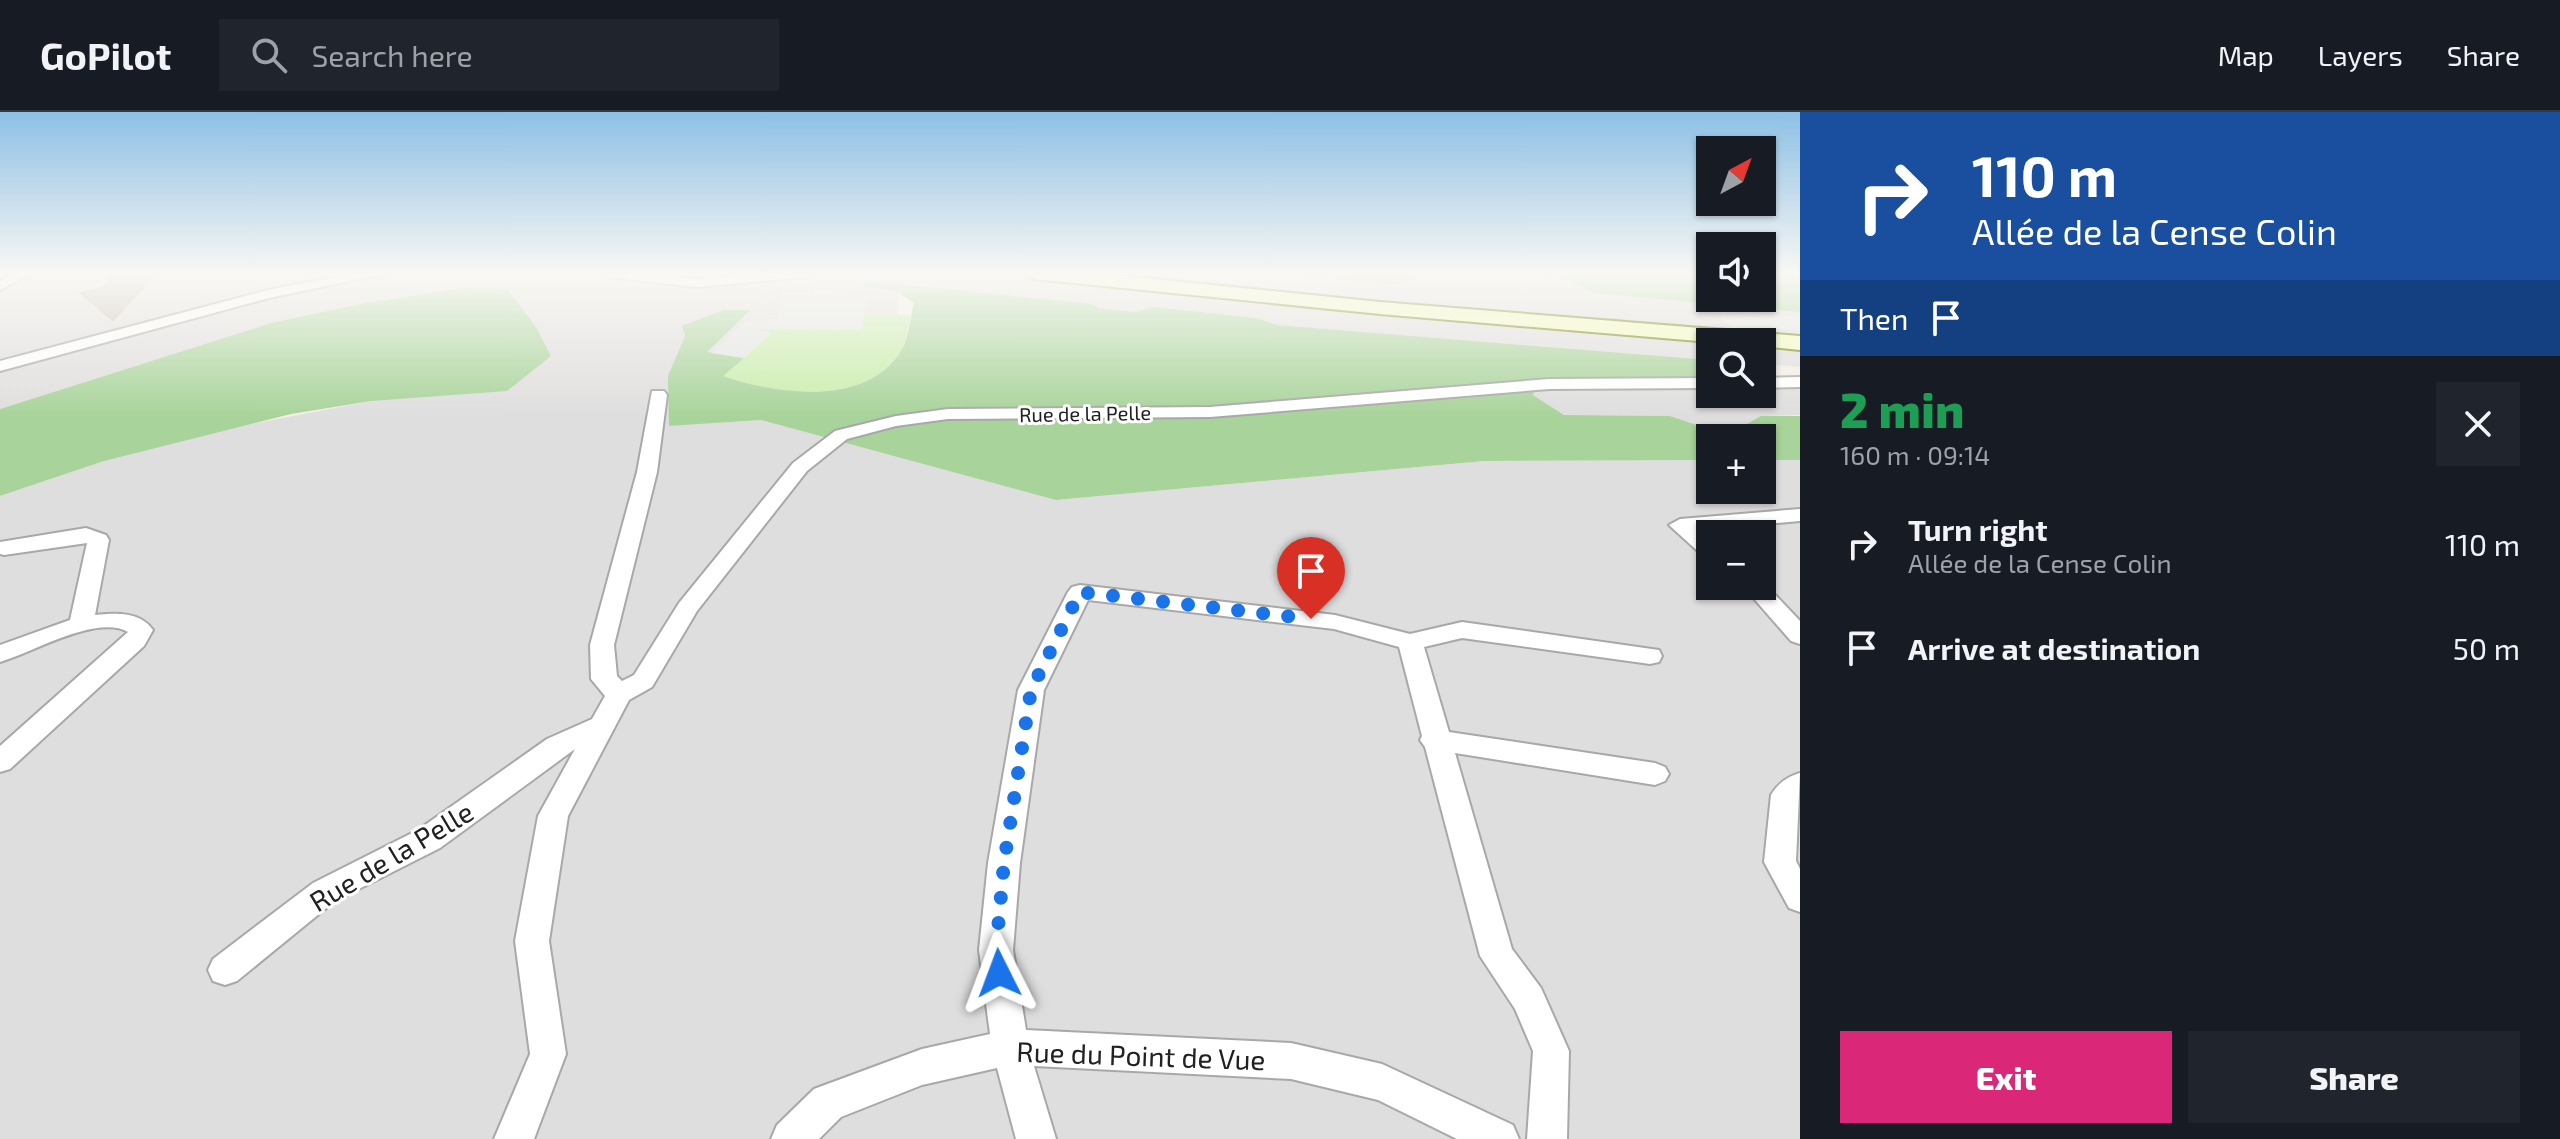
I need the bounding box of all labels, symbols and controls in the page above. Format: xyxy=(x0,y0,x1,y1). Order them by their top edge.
search box xyxy=(219,19,779,91)
text: GoPilot xyxy=(40,32,171,78)
icon: search xyxy=(247,33,291,77)
text: Search here xyxy=(311,37,473,73)
text: Map xyxy=(2218,38,2274,72)
text: Layers xyxy=(2318,38,2403,72)
text: Share xyxy=(2447,38,2520,72)
north arrow xyxy=(1696,136,1776,216)
map controls xyxy=(1696,136,1776,600)
text: 110 m xyxy=(1972,141,2117,208)
icon: right xyxy=(1840,144,1944,248)
text: Allée de la Cense Colin xyxy=(1972,209,2337,252)
button: sound xyxy=(1696,232,1776,312)
icon: arrive xyxy=(1924,296,1968,340)
text: Then xyxy=(1840,300,1908,336)
button: search xyxy=(1696,328,1776,408)
text: 2 min xyxy=(1840,380,1964,438)
button: close xyxy=(2436,382,2520,466)
street label: Rue de la Pelle xyxy=(1019,400,1151,426)
button: + xyxy=(1696,424,1776,504)
text: 160 m · 09:14 xyxy=(1840,439,1990,470)
text: Turn right xyxy=(1908,511,2048,547)
button: − xyxy=(1696,520,1776,600)
icon: right xyxy=(1840,522,1884,566)
text: 110 m xyxy=(2445,526,2520,562)
pin xyxy=(1277,537,1345,619)
text: Allée de la Cense Colin xyxy=(1908,547,2172,578)
icon: arrive xyxy=(1289,549,1333,593)
icon: arrive xyxy=(1840,626,1884,670)
text: Arrive at destination xyxy=(1908,630,2200,666)
text: 50 m xyxy=(2453,630,2520,666)
street label: Rue de la Pelle xyxy=(303,794,479,918)
position arrow xyxy=(957,931,1041,1015)
button: Exit xyxy=(1840,1031,2172,1123)
button: Share xyxy=(2188,1031,2520,1123)
street label: Rue du Point de Vue xyxy=(1016,1034,1266,1076)

